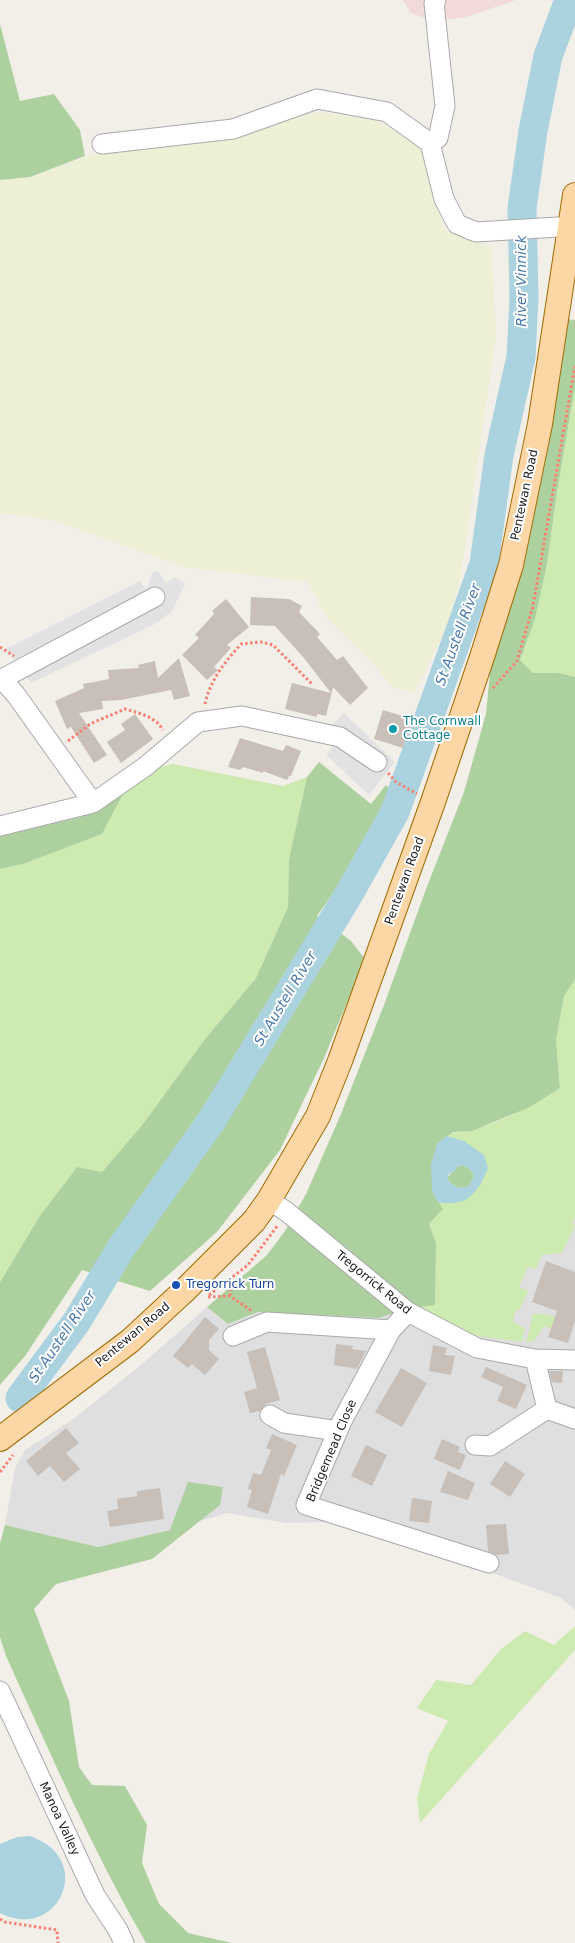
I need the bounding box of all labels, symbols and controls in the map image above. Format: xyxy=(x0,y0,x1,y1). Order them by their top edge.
water label: River Vinnick xyxy=(514,235,530,327)
street label: Pentewan Road xyxy=(508,448,542,542)
water label: St Austell River xyxy=(433,582,485,688)
place label: The Cornwall Cottage xyxy=(403,715,481,743)
marker: The Cornwall Cottage xyxy=(387,723,399,735)
street label: Pentewan Road xyxy=(382,835,428,927)
water label: St Austell River xyxy=(251,949,321,1049)
street label: Tregorrick Road xyxy=(332,1248,414,1318)
place label: Tregorrick Turn xyxy=(186,1278,274,1292)
marker: Tregorrick Turn xyxy=(170,1279,182,1291)
water label: St Austell River xyxy=(26,1288,100,1386)
street label: Pentewan Road xyxy=(93,1300,173,1370)
street label: Bridgemead Close xyxy=(304,1398,360,1504)
street label: Manoa Valley xyxy=(36,1780,82,1858)

